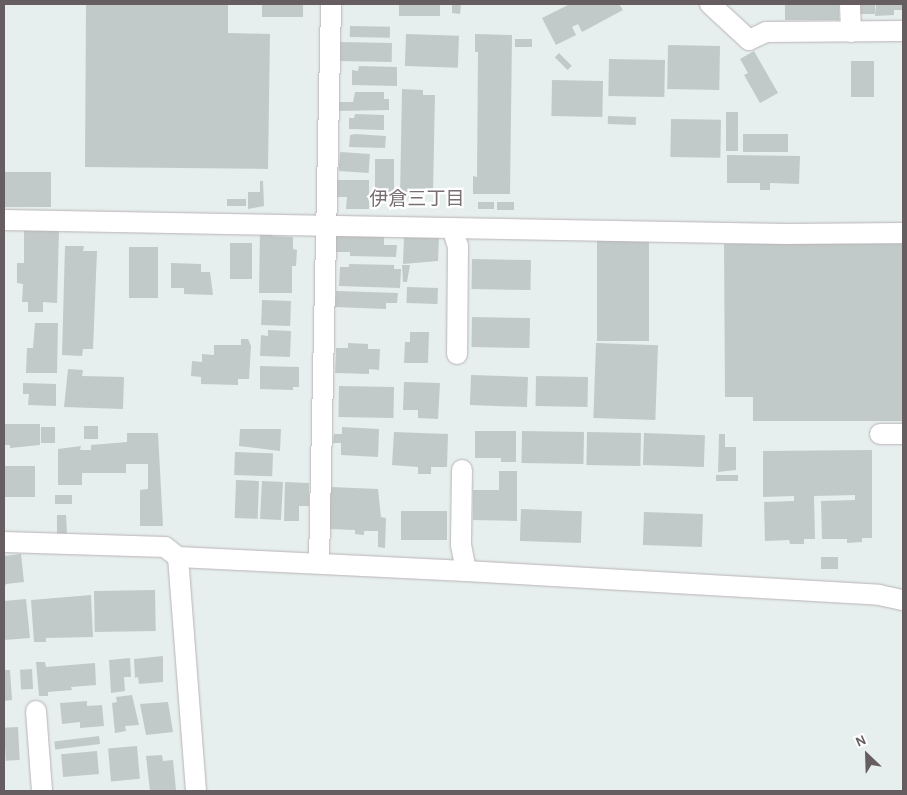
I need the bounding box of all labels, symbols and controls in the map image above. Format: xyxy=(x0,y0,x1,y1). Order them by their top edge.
district label: 伊倉三丁目 xyxy=(370,189,464,211)
north arrow xyxy=(842,730,892,780)
text: N xyxy=(853,731,869,751)

